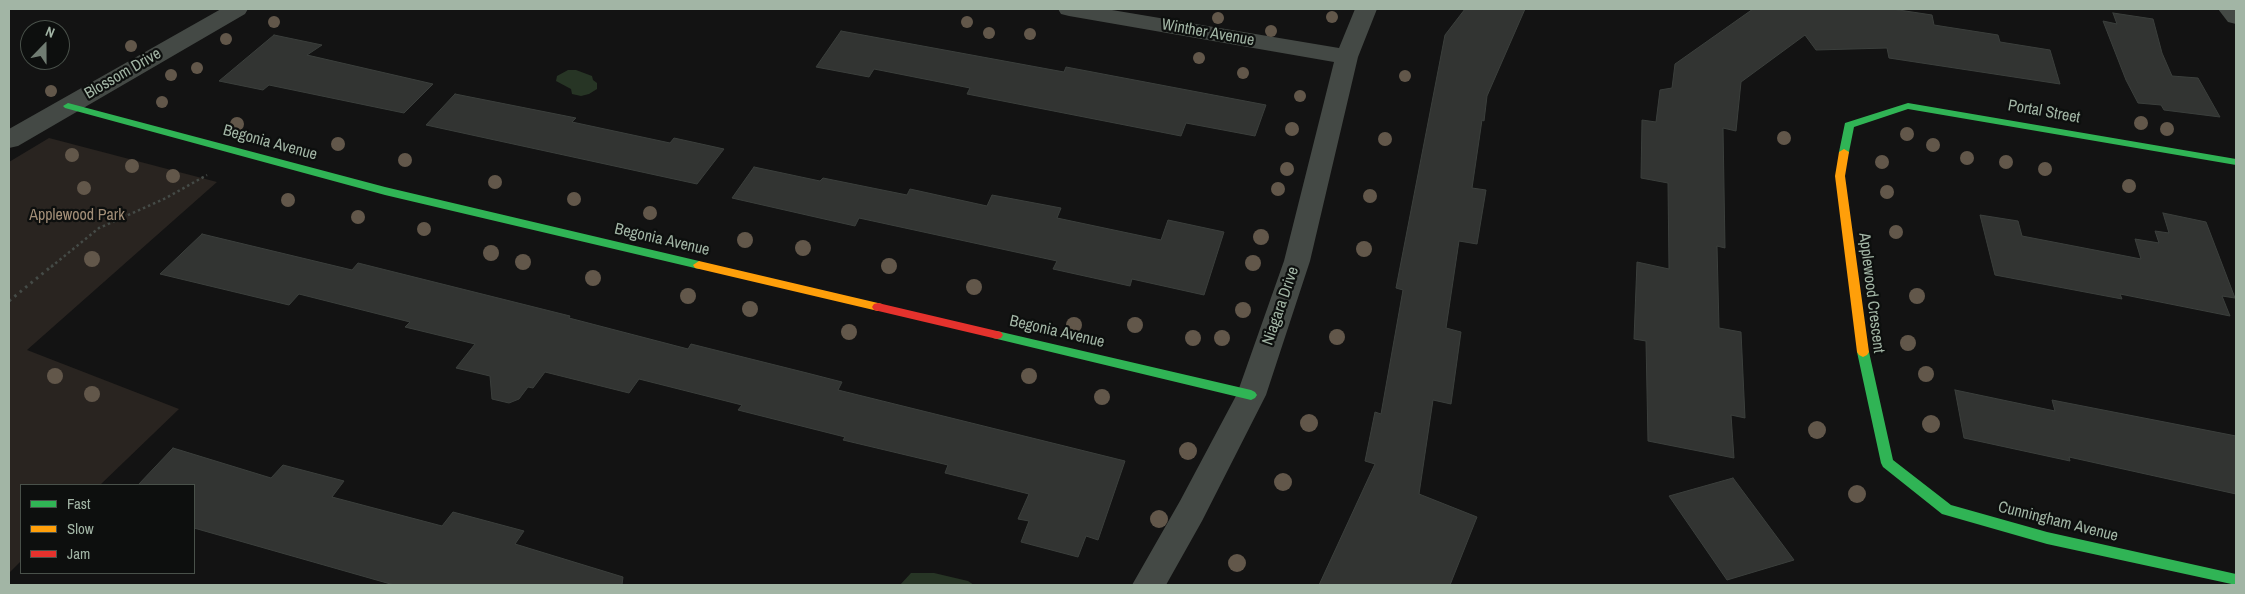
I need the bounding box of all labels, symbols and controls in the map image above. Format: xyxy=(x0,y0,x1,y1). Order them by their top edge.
street label: Winther Avenue xyxy=(1160,15,1256,51)
north arrow xyxy=(20,20,70,70)
text: N xyxy=(43,22,57,42)
street label: Blossom Drive xyxy=(81,44,165,104)
street label: Portal Street xyxy=(2006,96,2082,128)
street label: Begonia Avenue xyxy=(221,121,319,165)
park label: Applewood Park xyxy=(29,206,125,226)
street label: Begonia Avenue xyxy=(613,220,711,260)
street label: Applewood Crescent xyxy=(1854,232,1888,354)
street label: Niagara Drive xyxy=(1259,264,1303,348)
street label: Begonia Avenue xyxy=(1008,312,1106,352)
legend xyxy=(20,484,195,574)
text: Fast xyxy=(67,493,90,514)
street label: Cunningham Avenue xyxy=(1996,498,2120,546)
text: Slow xyxy=(67,518,94,539)
text: Jam xyxy=(67,543,90,564)

